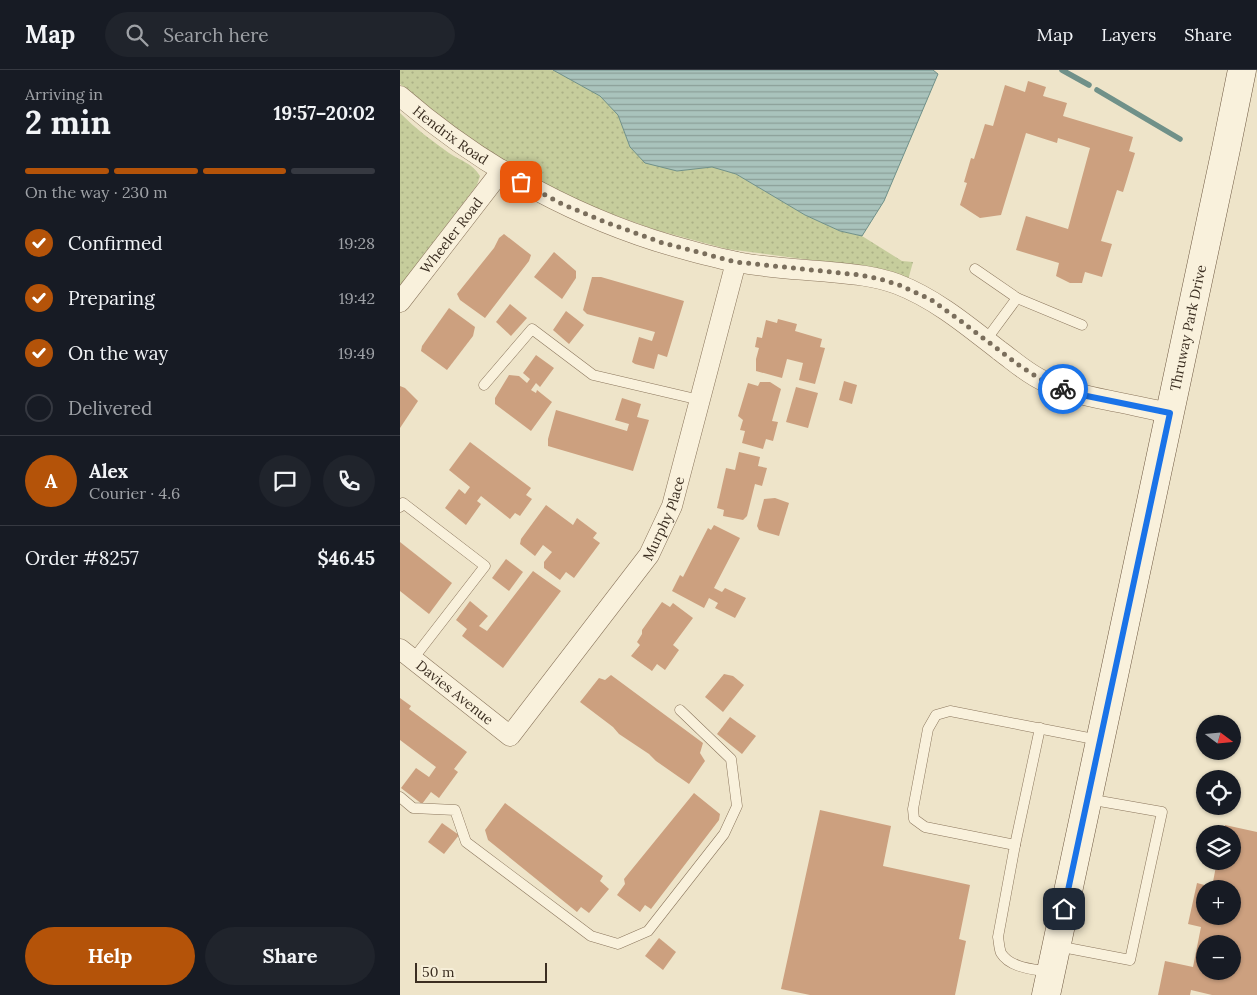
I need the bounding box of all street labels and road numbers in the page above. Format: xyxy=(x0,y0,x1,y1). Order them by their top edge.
street label: Hendrix Road xyxy=(409,102,492,168)
street label: Wheeler Road xyxy=(416,194,486,277)
street label: Thruway Park Drive xyxy=(1166,263,1210,393)
street label: Murphy Place xyxy=(639,474,688,564)
street label: Davies Avenue xyxy=(413,656,498,729)

